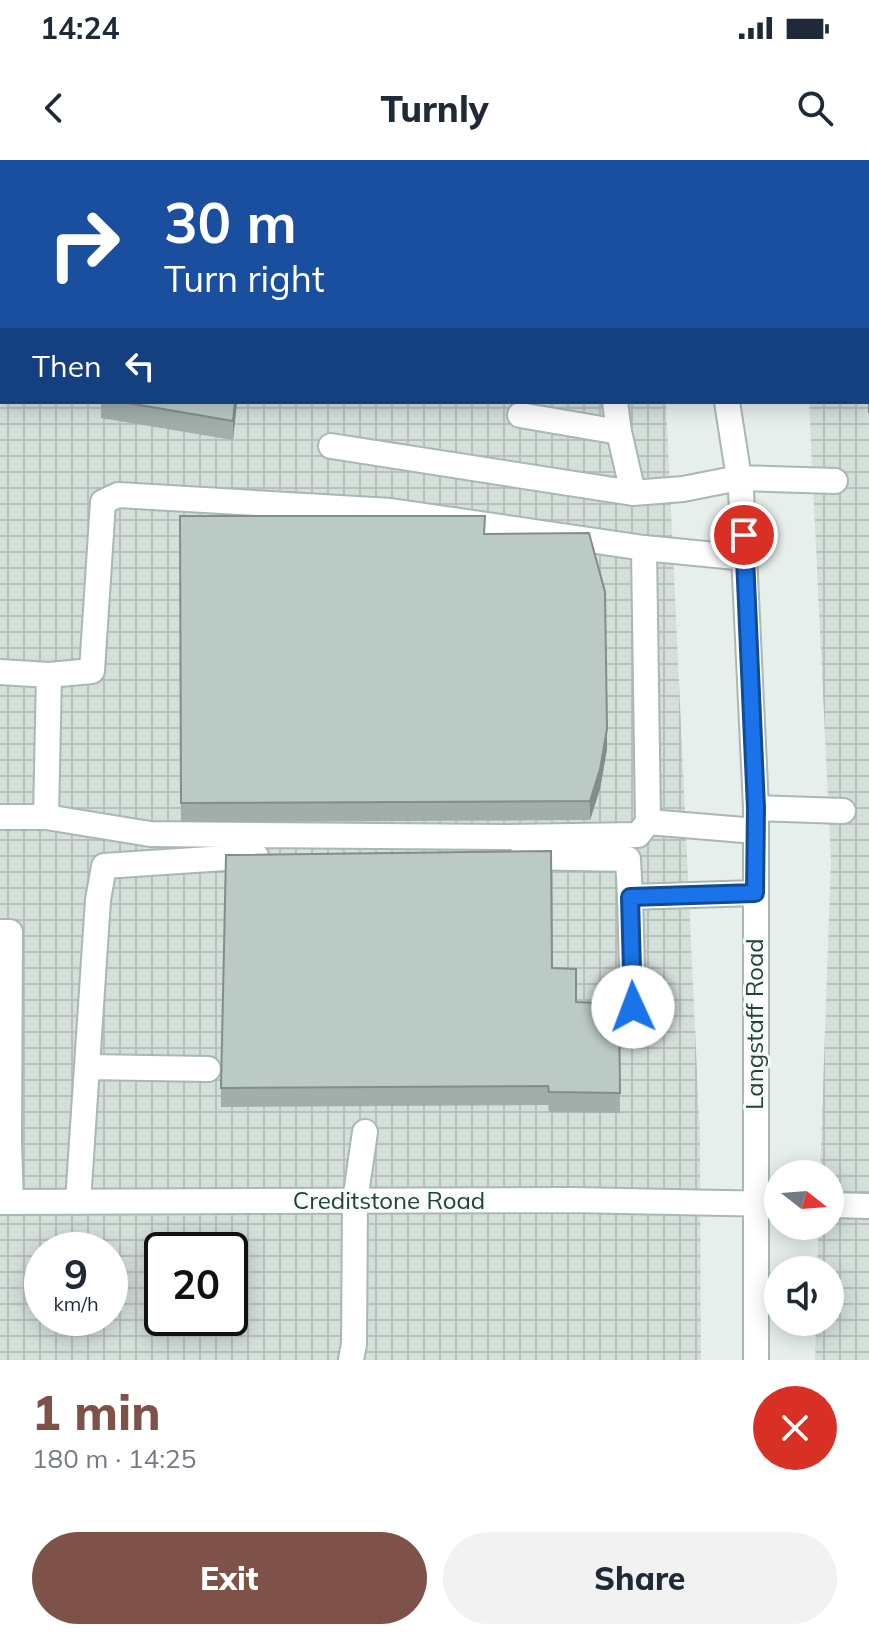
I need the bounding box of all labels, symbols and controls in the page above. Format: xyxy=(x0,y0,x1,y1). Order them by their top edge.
text: 14:24 xyxy=(40,9,119,47)
icon: back xyxy=(32,86,76,130)
text: Turnly xyxy=(380,86,489,131)
icon: search xyxy=(793,86,837,130)
text: 30 m xyxy=(164,187,297,257)
icon: right xyxy=(32,192,136,296)
text: Turn right xyxy=(164,256,325,301)
icon: left xyxy=(118,344,162,388)
text: Then xyxy=(32,347,102,385)
pin xyxy=(710,501,778,569)
icon: arrive xyxy=(722,513,766,557)
street label: Langstaff Road xyxy=(739,938,769,1110)
position arrow xyxy=(591,965,675,1049)
north arrow xyxy=(764,1160,844,1240)
map controls xyxy=(764,1160,844,1336)
street label: Creditstone Road xyxy=(293,1185,485,1215)
speed limit sign: 20 xyxy=(144,1232,248,1336)
text: 9 xyxy=(64,1249,88,1299)
button: sound xyxy=(764,1256,844,1336)
text: km/h xyxy=(53,1291,99,1316)
text: 1 min xyxy=(32,1382,161,1442)
button: close xyxy=(753,1386,837,1470)
text: 180 m · 14:25 xyxy=(32,1442,196,1475)
button: Exit xyxy=(32,1532,427,1624)
button: Share xyxy=(443,1532,837,1624)

